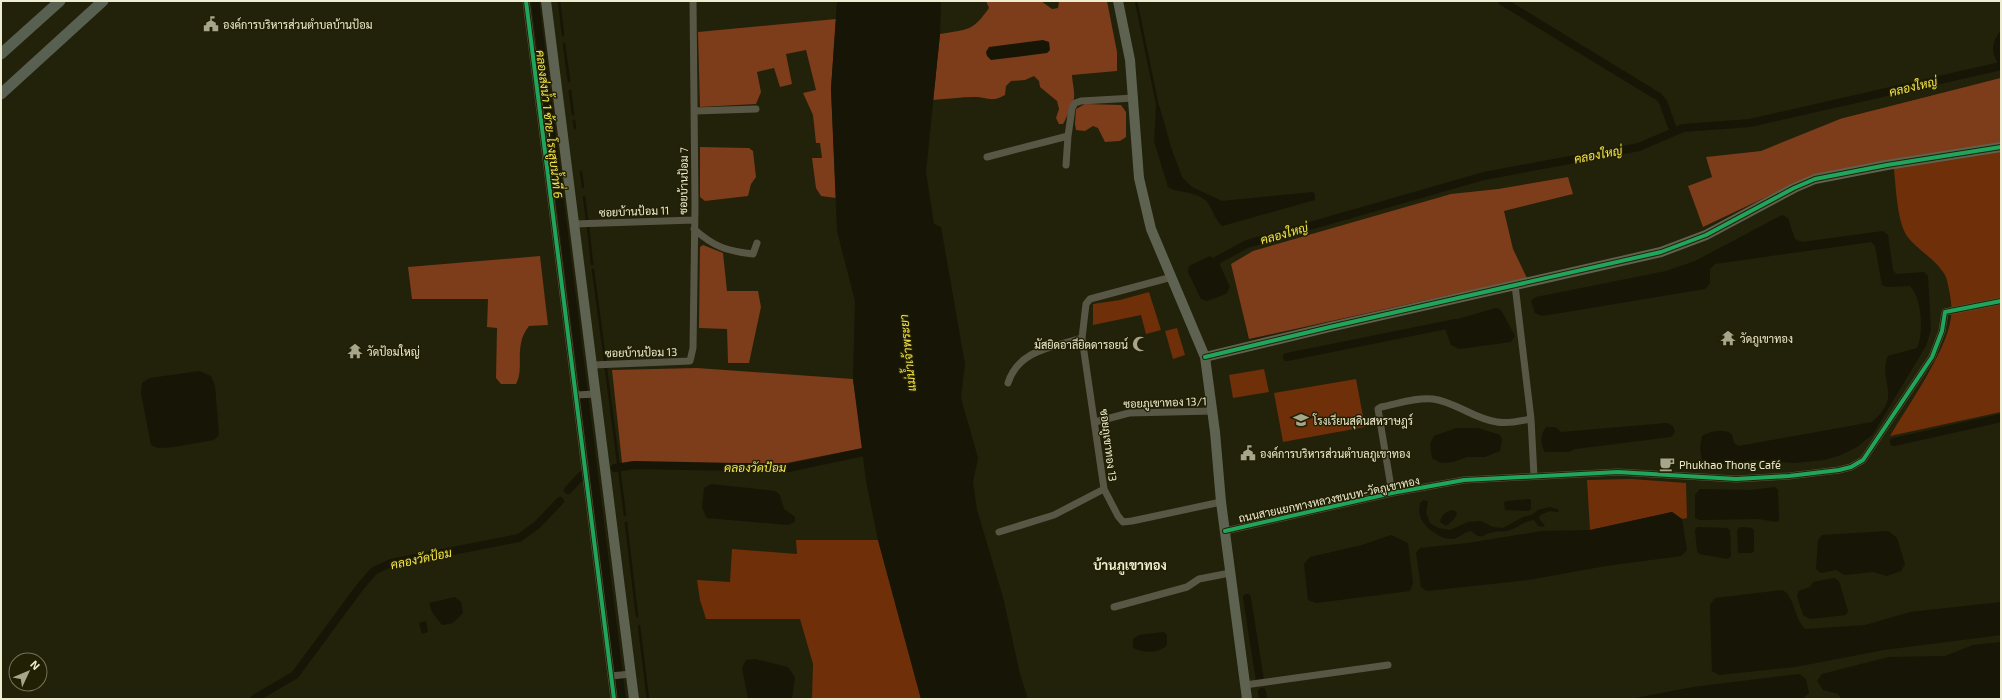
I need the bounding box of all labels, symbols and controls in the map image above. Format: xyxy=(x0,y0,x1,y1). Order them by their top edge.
public building icon: องค์การบริหารส่วนตำบลบ้านป้อม xyxy=(202,15,220,33)
place label: องค์การบริหารส่วนตำบลบ้านป้อม xyxy=(223,17,373,31)
water label: คลองส่งน้ำ 1 ซ้าย-โรงสูบน้ำที่ 6 xyxy=(532,49,569,199)
water label: คลองใหญ่ xyxy=(1888,73,1940,99)
water label: คลองใหญ่ xyxy=(1573,142,1625,167)
street label: ซอยบ้านป้อม 7 xyxy=(676,147,690,215)
street label: ซอยบ้านป้อม 11 xyxy=(598,203,670,219)
water label: คลองใหญ่ xyxy=(1259,219,1311,247)
water label: แม่น้ำเจ้าพระยา xyxy=(893,314,918,393)
temple icon: วัดภูเขาทอง xyxy=(1719,329,1737,347)
place label: วัดภูเขาทอง xyxy=(1740,332,1793,347)
mosque icon: มัสยิดอาลียิดดารอยน์ xyxy=(1131,335,1149,353)
place label: มัสยิดอาลียิดดารอยน์ xyxy=(1034,337,1128,351)
temple icon: วัดป้อมใหญ่ xyxy=(346,342,364,360)
place label: วัดป้อมใหญ่ xyxy=(367,344,420,359)
street label: ซอยบ้านป้อม 13 xyxy=(605,345,677,359)
street label: ซอยภูเขาทอง 13/1 xyxy=(1123,394,1207,412)
street label: ซอยภูเขาทอง 13 xyxy=(1096,408,1120,482)
school or university icon: โรงเรียนสุดินสหราษฎร์ xyxy=(1292,411,1310,429)
place label: โรงเรียนสุดินสหราษฎร์ xyxy=(1312,413,1413,430)
public building icon: องค์การบริหารส่วนตำบลภูเขาทอง xyxy=(1239,444,1257,462)
place label: องค์การบริหารส่วนตำบลภูเขาทอง xyxy=(1260,446,1410,462)
cafe icon: Phukhao Thong Café xyxy=(1658,455,1676,473)
place label: Phukhao Thong Café xyxy=(1679,458,1781,471)
water label: คลองวัดป้อม xyxy=(724,460,787,474)
street label: ถนนสายแยกทางหลวงชนบท-วัดภูเขาทอง xyxy=(1237,473,1421,527)
water label: คลองวัดป้อม xyxy=(389,545,453,571)
district label: บ้านภูเขาทอง xyxy=(1093,557,1167,576)
north arrow xyxy=(8,652,48,692)
text: N xyxy=(28,657,43,672)

